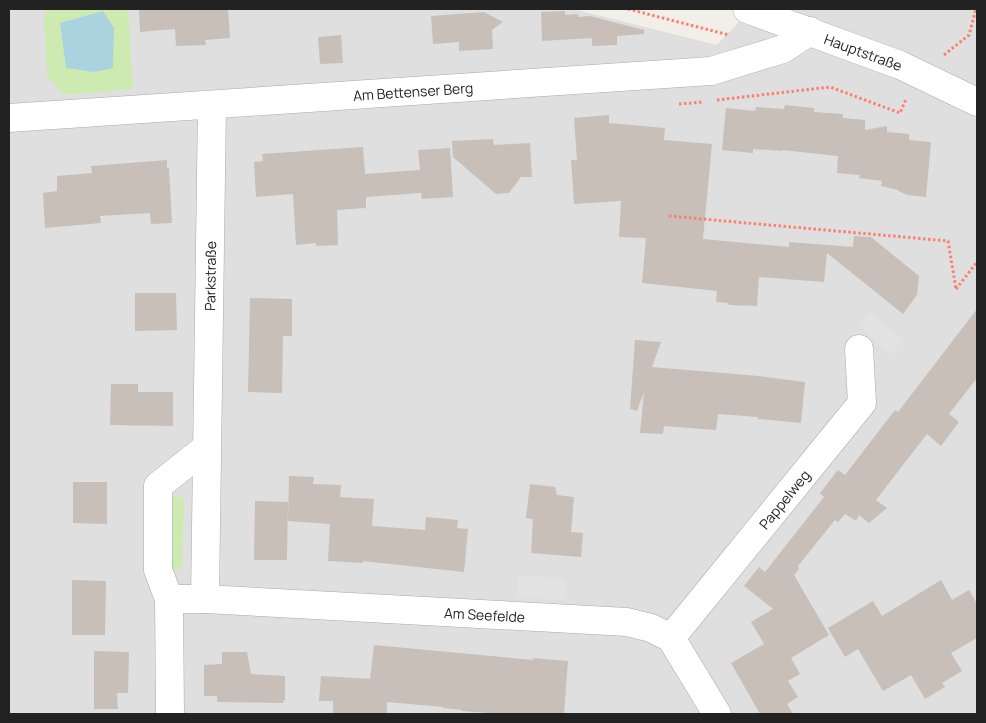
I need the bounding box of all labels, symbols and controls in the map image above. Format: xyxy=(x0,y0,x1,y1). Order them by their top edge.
street label: Hauptstraße xyxy=(822,29,905,75)
street label: Am Bettenser Berg xyxy=(352,77,474,104)
street label: Parkstraße xyxy=(200,241,220,311)
street label: Pappelweg xyxy=(754,466,814,533)
street label: Am Seefelde xyxy=(444,603,526,626)

